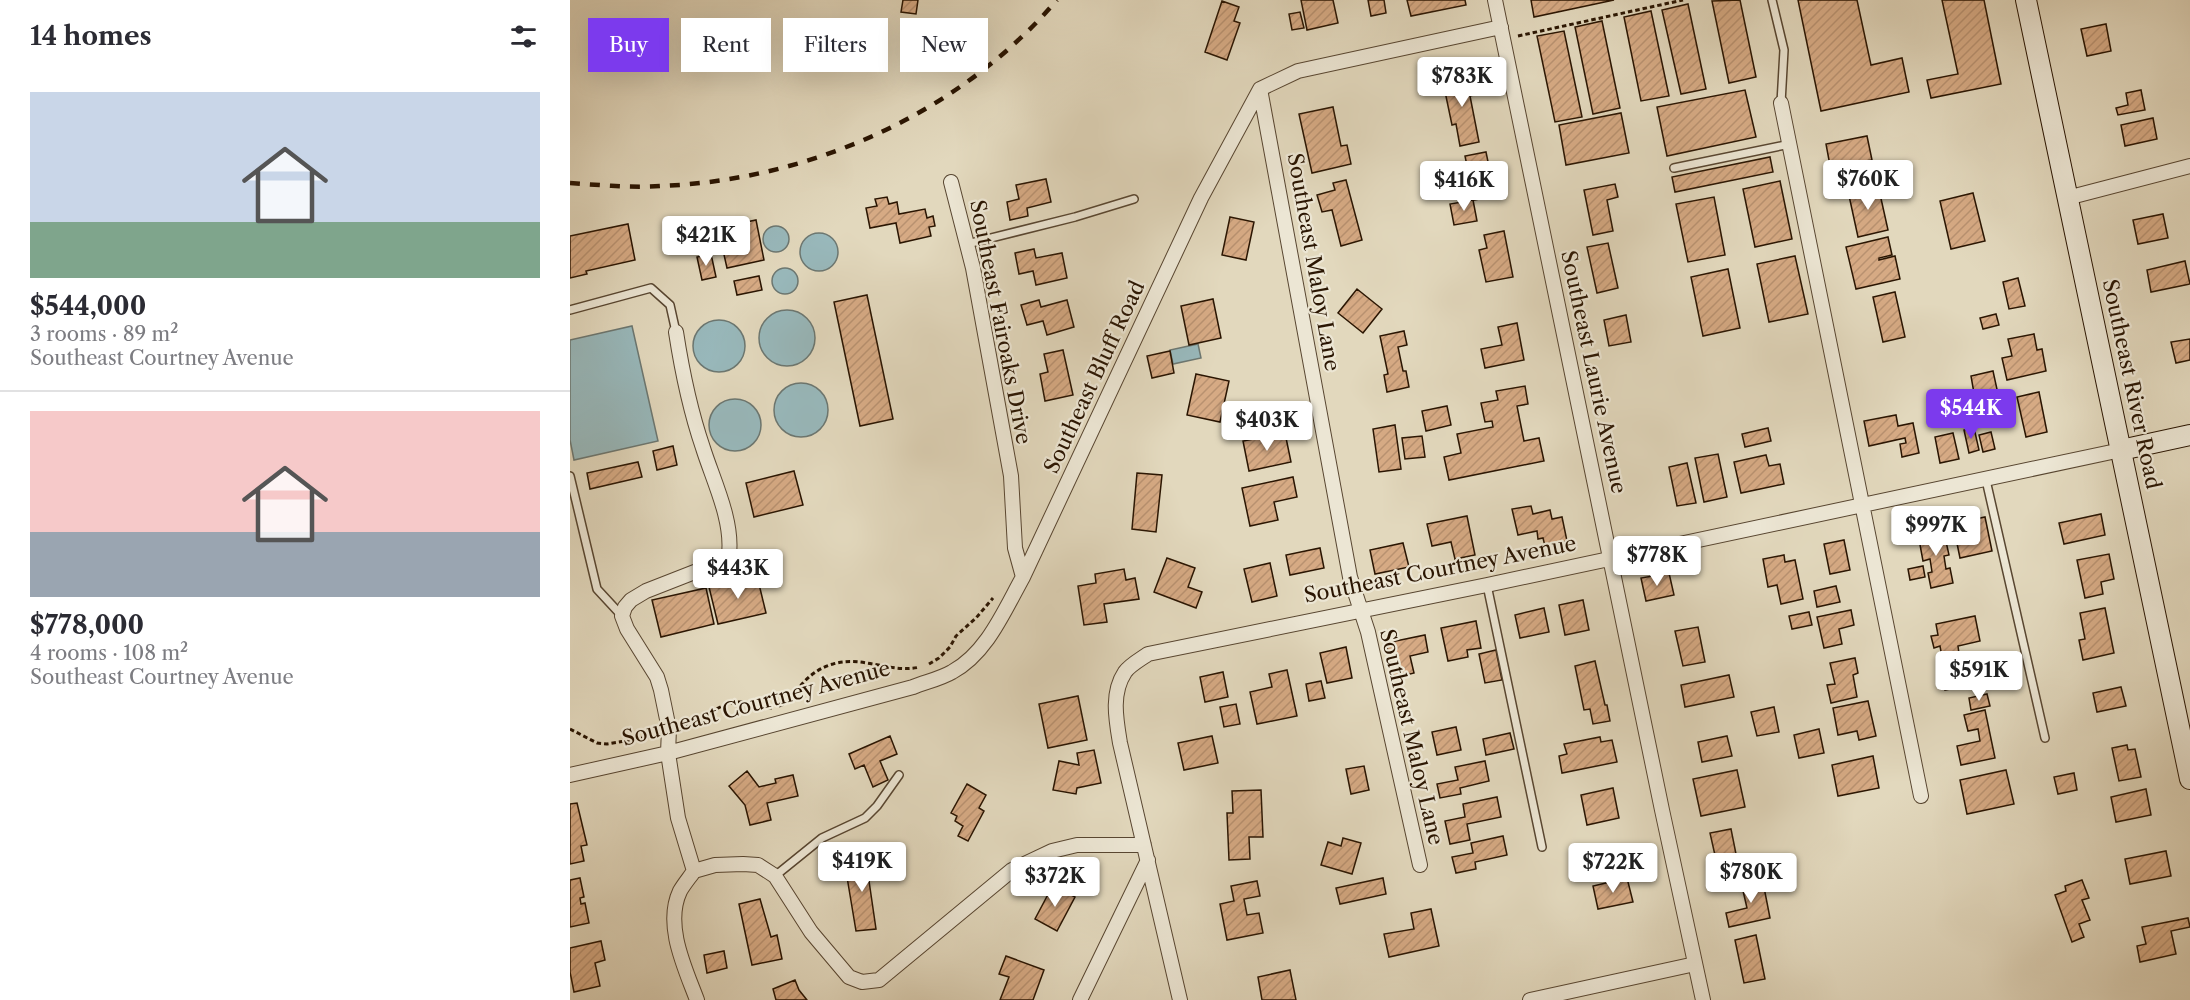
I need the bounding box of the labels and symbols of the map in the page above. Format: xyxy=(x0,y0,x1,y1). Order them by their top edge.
pin: $783K xyxy=(1420,57,1504,108)
street label: Southeast Maloy Lane xyxy=(1283,151,1345,373)
pin: $760K xyxy=(1826,160,1910,211)
pin: $416K xyxy=(1422,161,1506,212)
street label: Southeast Fairoaks Drive xyxy=(965,198,1037,446)
pin: $421K xyxy=(664,216,748,267)
street label: Southeast Laurie Avenue xyxy=(1556,248,1632,496)
street label: Southeast Bluff Road xyxy=(1038,277,1150,477)
street label: Southeast River Road xyxy=(2098,277,2167,491)
pin: $544K xyxy=(1929,389,2013,440)
pin: $403K xyxy=(1225,401,1309,452)
pin: $997K xyxy=(1894,506,1978,557)
street label: Southeast Courtney Avenue xyxy=(1302,530,1578,608)
pin: $778K xyxy=(1615,536,1699,587)
pin: $443K xyxy=(696,549,780,600)
street label: Southeast Maloy Lane xyxy=(1375,627,1449,847)
pin: $591K xyxy=(1937,651,2021,702)
street label: Southeast Courtney Avenue xyxy=(619,655,893,751)
pin: $419K xyxy=(820,842,904,893)
pin: $722K xyxy=(1571,843,1655,894)
pin: $780K xyxy=(1709,853,1793,904)
pin: $372K xyxy=(1013,857,1097,908)

